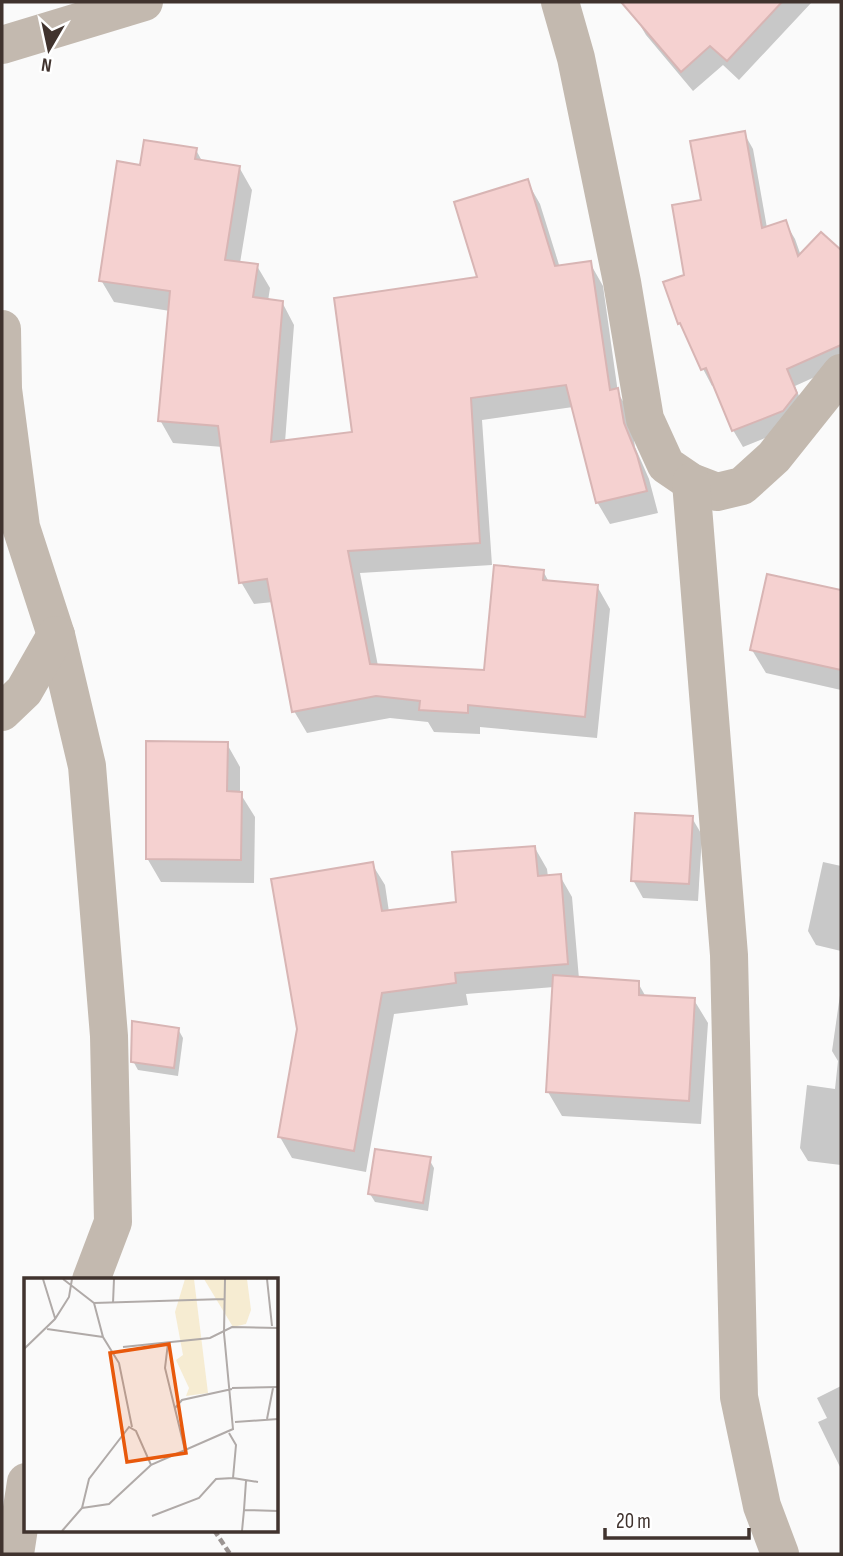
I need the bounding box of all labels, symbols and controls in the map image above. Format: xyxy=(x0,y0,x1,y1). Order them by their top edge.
north arrow xyxy=(14,14,84,84)
text: N xyxy=(40,52,53,76)
inset map xyxy=(24,1278,278,1532)
scale bar xyxy=(605,1496,748,1540)
text: 20 m xyxy=(616,1509,651,1534)

